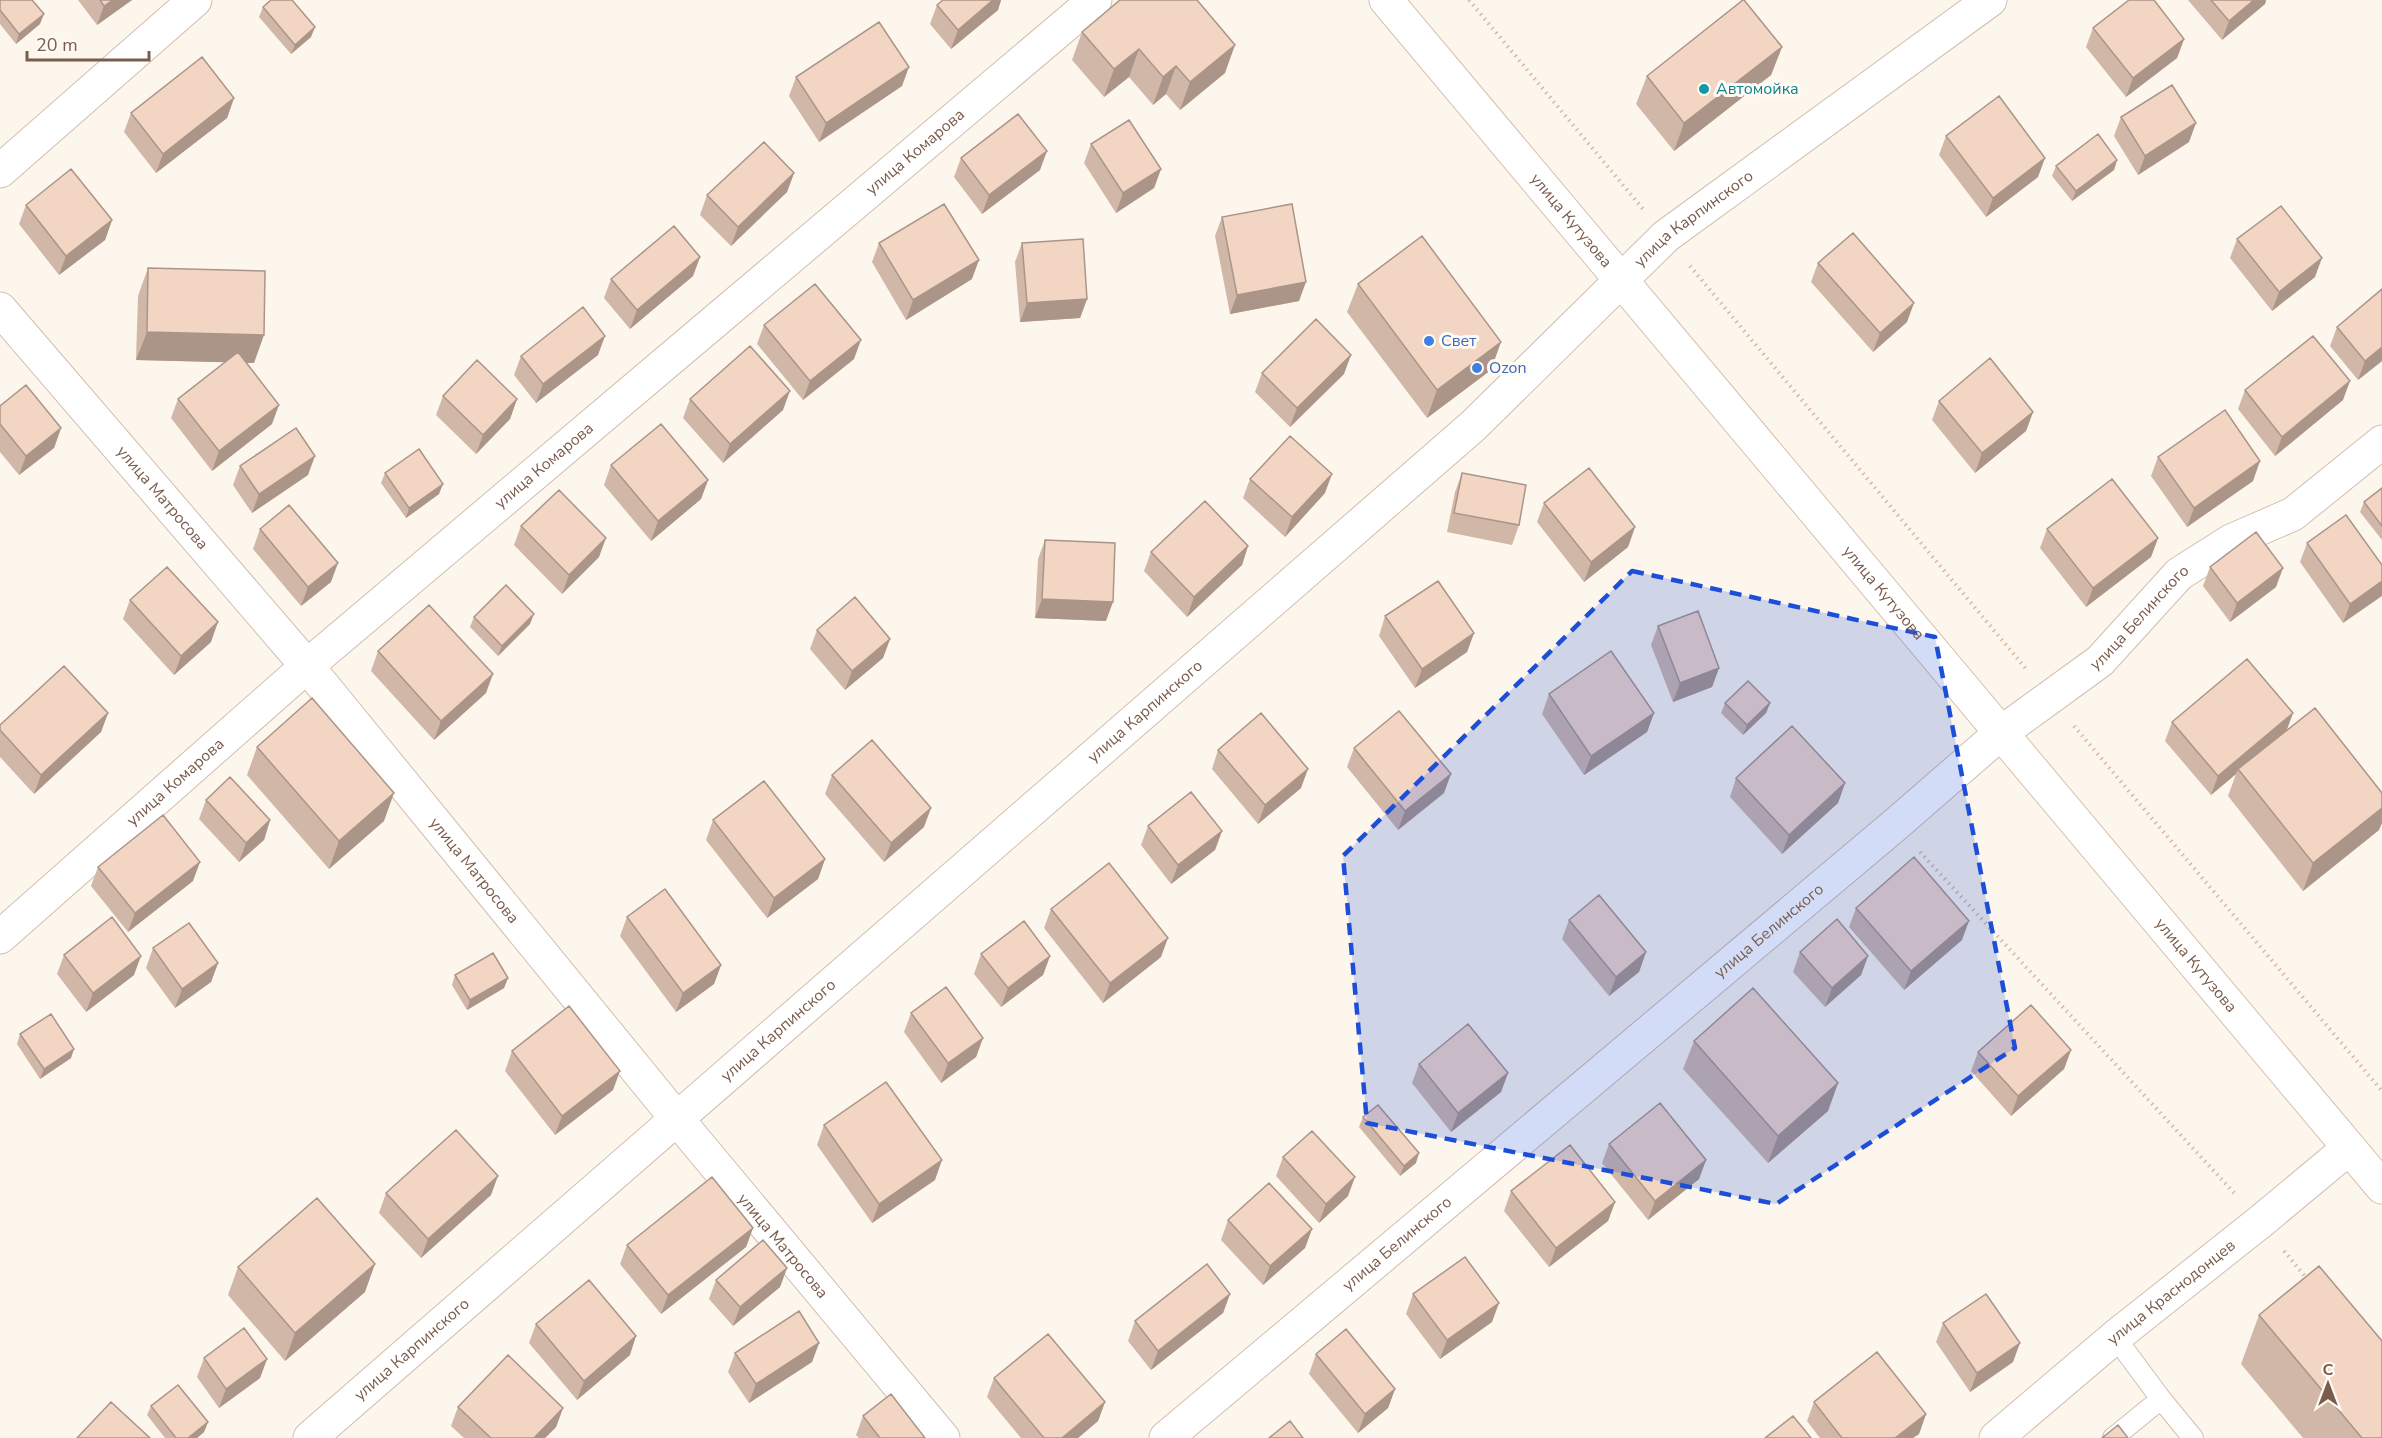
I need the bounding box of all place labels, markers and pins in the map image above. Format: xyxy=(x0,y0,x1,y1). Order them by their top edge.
place label: Автомойка xyxy=(1716,78,1799,100)
marker: Автомойка xyxy=(1697,82,1711,96)
place label: Свет xyxy=(1441,330,1477,352)
marker: Свет xyxy=(1422,334,1436,348)
place label: Ozon xyxy=(1489,357,1527,379)
marker: Ozon xyxy=(1470,361,1484,375)

